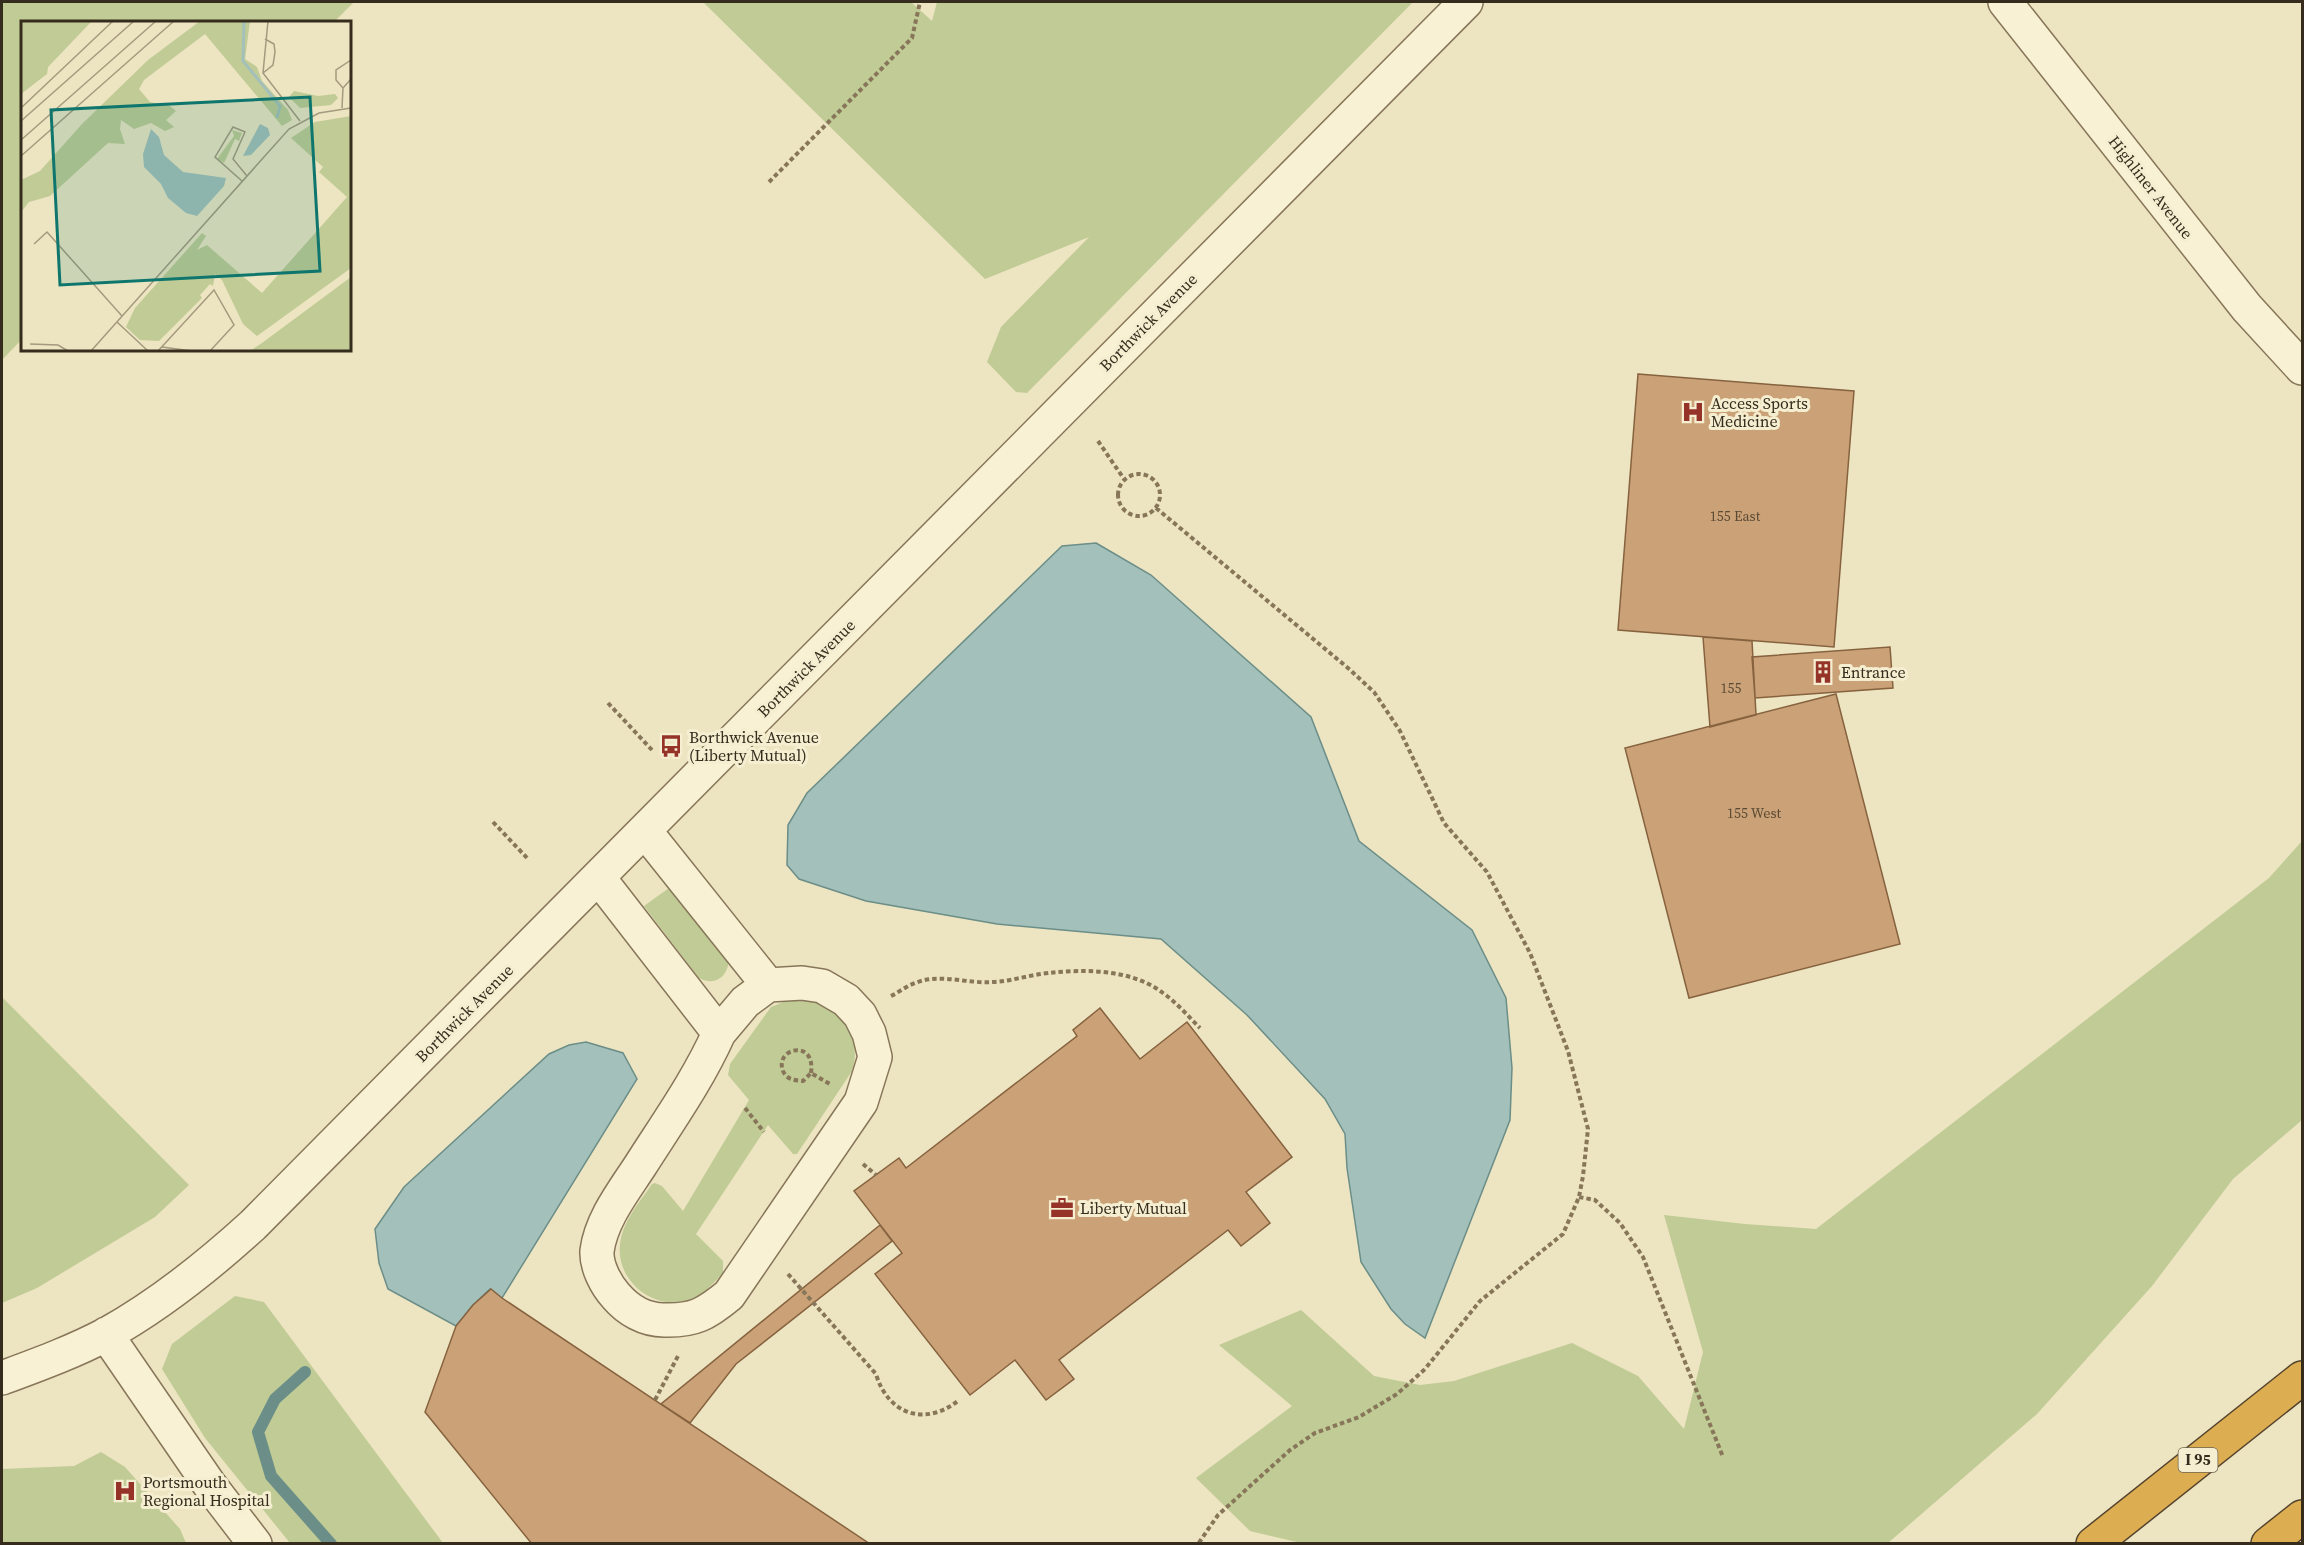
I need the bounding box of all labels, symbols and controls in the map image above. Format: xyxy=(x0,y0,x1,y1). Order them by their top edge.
inset map xyxy=(21,21,351,351)
street label: Highliner Avenue xyxy=(2104,131,2198,243)
street label: Borthwick Avenue xyxy=(1094,268,1202,376)
place label: Access Sports Medicine xyxy=(1711,392,1808,432)
hospital icon: Access Sports Medicine xyxy=(1680,399,1706,425)
house number: 155 East xyxy=(1710,506,1761,526)
street label: Borthwick Avenue xyxy=(752,614,860,722)
building icon: Entrance xyxy=(1810,659,1836,685)
place label: Entrance xyxy=(1841,661,1906,683)
house number: 155 xyxy=(1721,678,1742,698)
place label: Borthwick Avenue (Liberty Mutual) xyxy=(689,726,819,766)
bus stop icon: Borthwick Avenue (Liberty Mutual) xyxy=(658,733,684,759)
house number: 155 West xyxy=(1727,803,1781,823)
street label: Borthwick Avenue xyxy=(410,959,518,1067)
office icon: Liberty Mutual xyxy=(1049,1195,1075,1221)
place label: Liberty Mutual xyxy=(1080,1197,1187,1219)
road number: I 95 xyxy=(2178,1448,2218,1472)
place label: Portsmouth Regional Hospital xyxy=(143,1471,270,1511)
hospital icon: Portsmouth Regional Hospital xyxy=(112,1478,138,1504)

